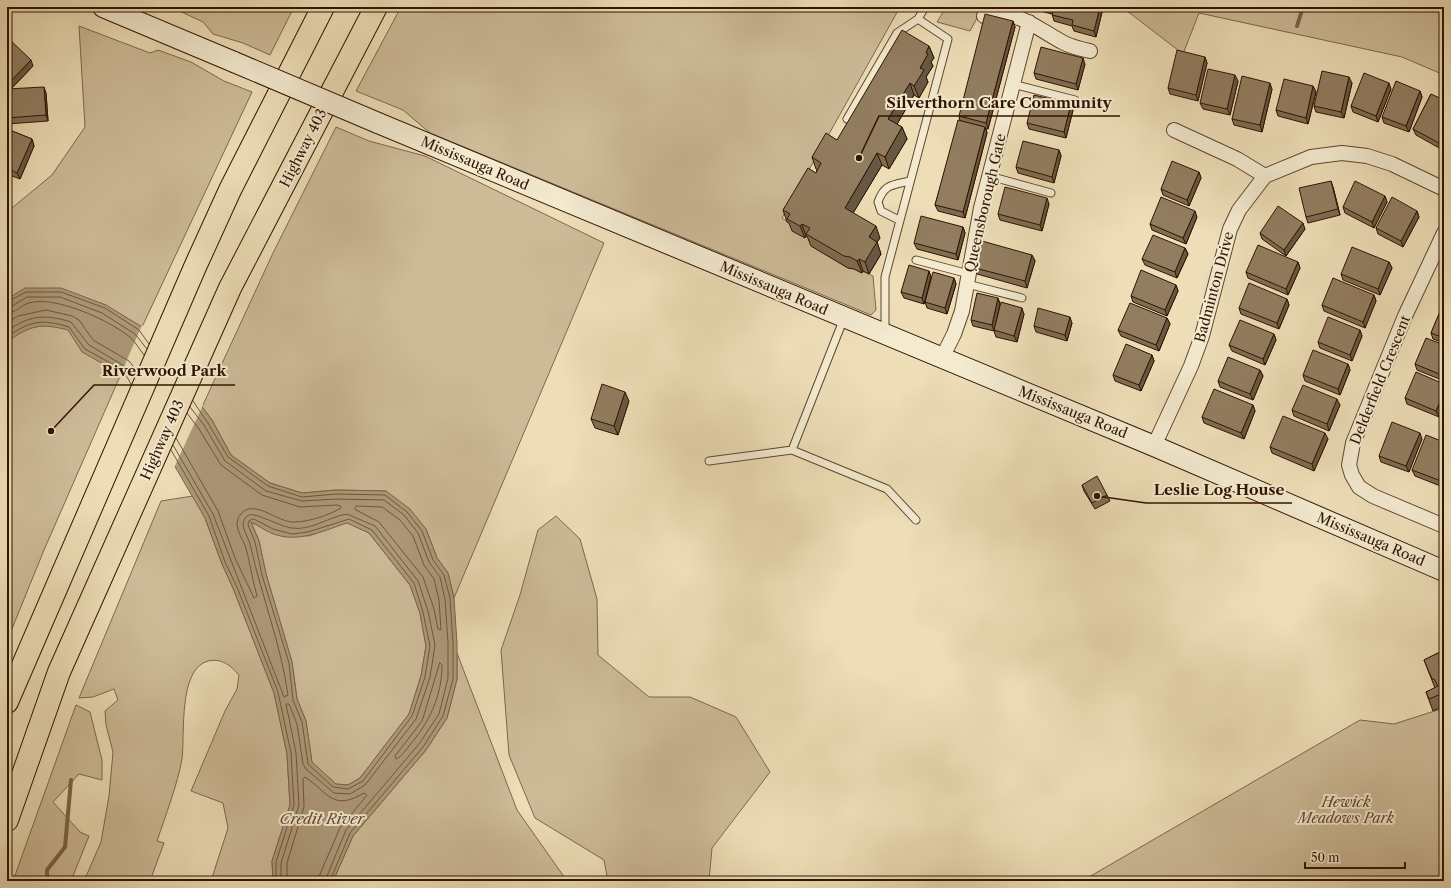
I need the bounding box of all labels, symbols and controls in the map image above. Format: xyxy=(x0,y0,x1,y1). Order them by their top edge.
callout: Silverthorn Care Community xyxy=(879,89,1120,116)
text: Silverthorn Care Community xyxy=(886,93,1112,112)
street label: Highway 403 xyxy=(275,106,331,190)
street label: Mississauga Road xyxy=(418,132,532,194)
street label: Queensborough Gate xyxy=(960,132,1010,274)
street label: Badminton Drive xyxy=(1191,229,1238,344)
street label: Mississauga Road xyxy=(717,257,831,319)
street label: Delderfield Crescent xyxy=(1346,313,1414,447)
callout: Riverwood Park xyxy=(94,358,235,385)
text: Riverwood Park xyxy=(102,361,227,380)
street label: Mississauga Road xyxy=(1016,382,1131,442)
street label: Highway 403 xyxy=(136,397,188,483)
callout: Leslie Log House xyxy=(1146,476,1292,503)
text: Leslie Log House xyxy=(1154,480,1284,499)
street label: Mississauga Road xyxy=(1314,508,1428,570)
park label: Hewick Meadows Park xyxy=(1296,793,1395,827)
water label: Credit River xyxy=(279,809,365,828)
scale bar xyxy=(1305,844,1405,870)
text: 50 m xyxy=(1311,850,1340,865)

